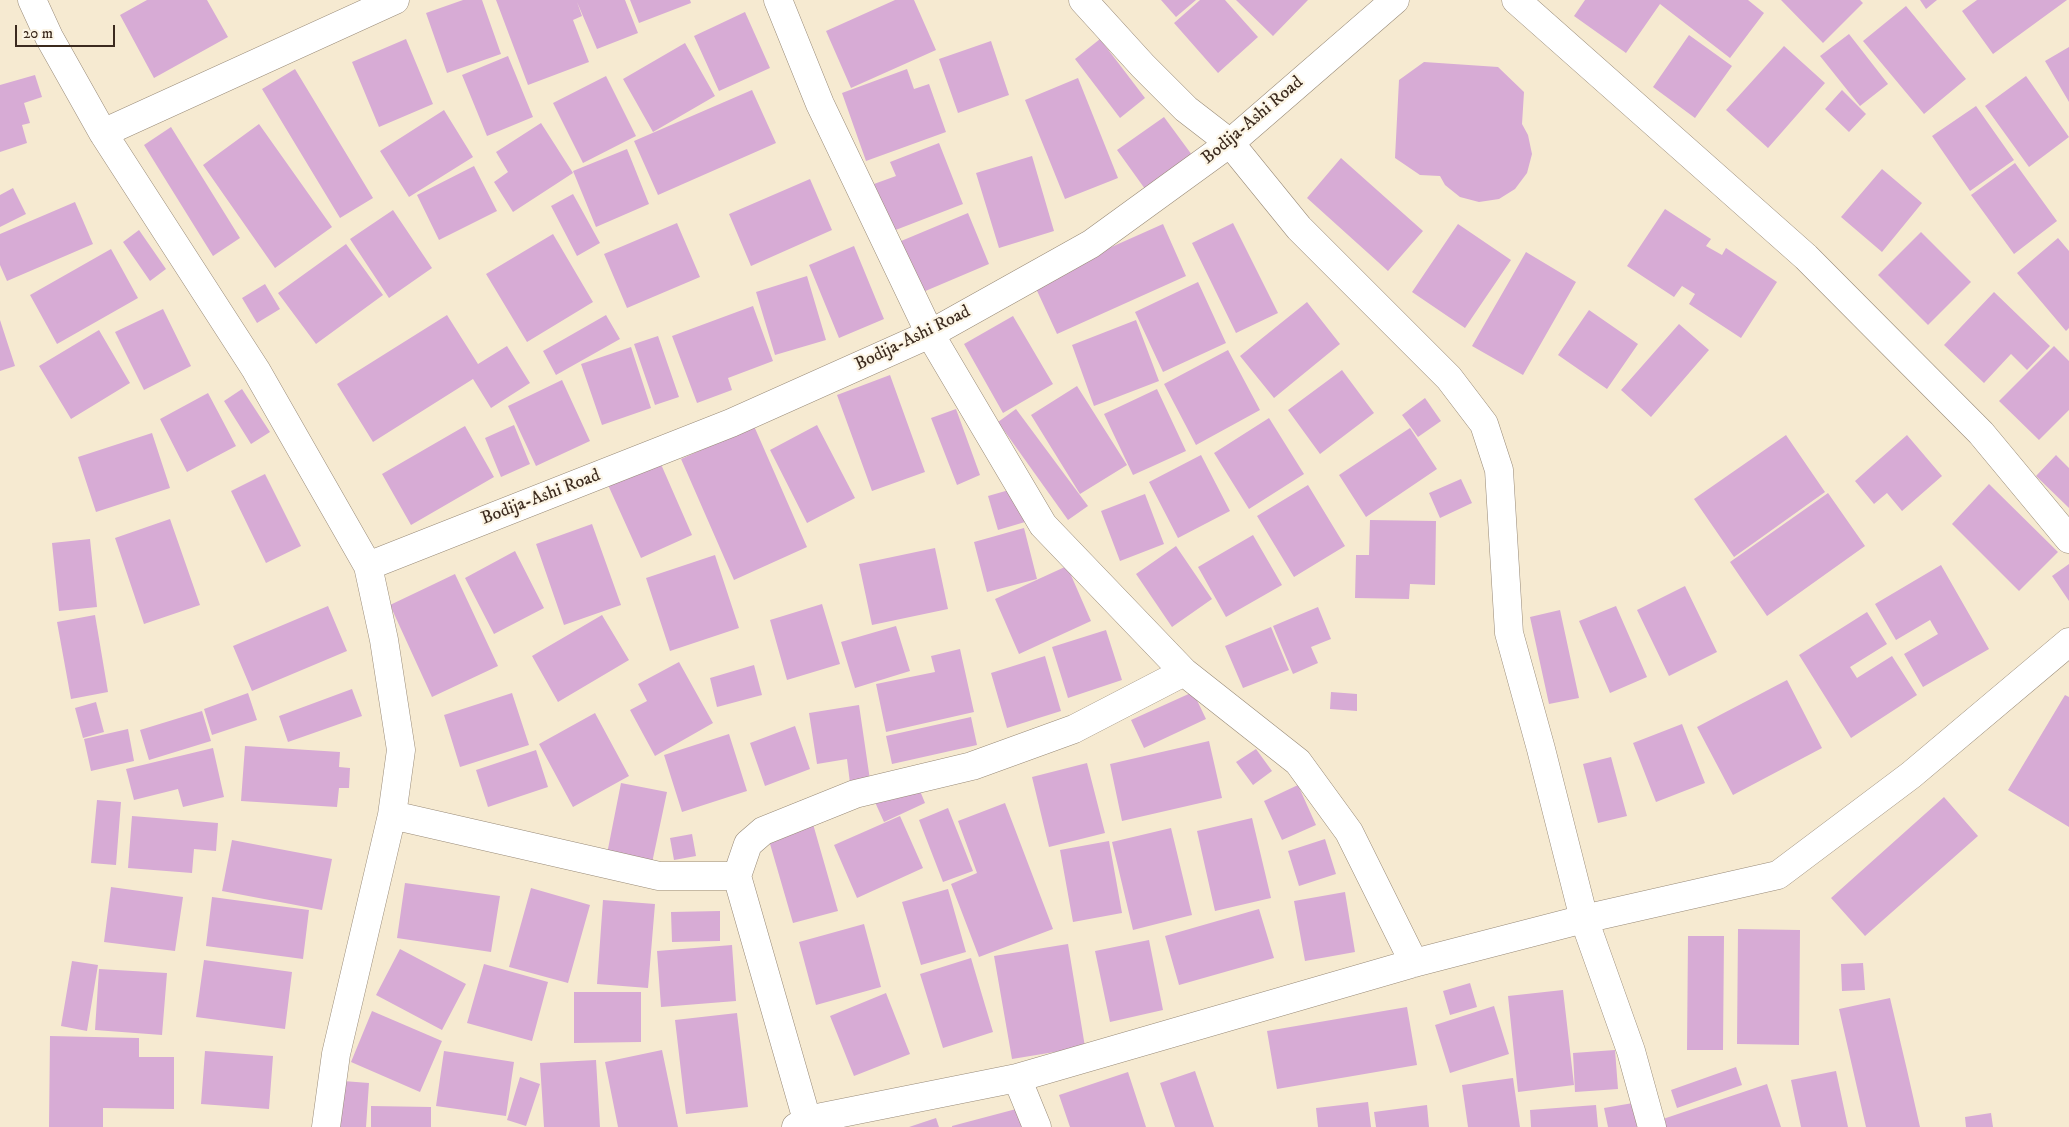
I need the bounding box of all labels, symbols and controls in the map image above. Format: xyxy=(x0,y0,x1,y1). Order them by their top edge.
scale bar xyxy=(18,15,118,47)
text: 20 m xyxy=(23,24,53,43)
street label: Bodija-Ashi Road xyxy=(1198,72,1308,170)
street label: Bodija-Ashi Road xyxy=(852,302,974,376)
street label: Bodija-Ashi Road xyxy=(478,465,604,531)

